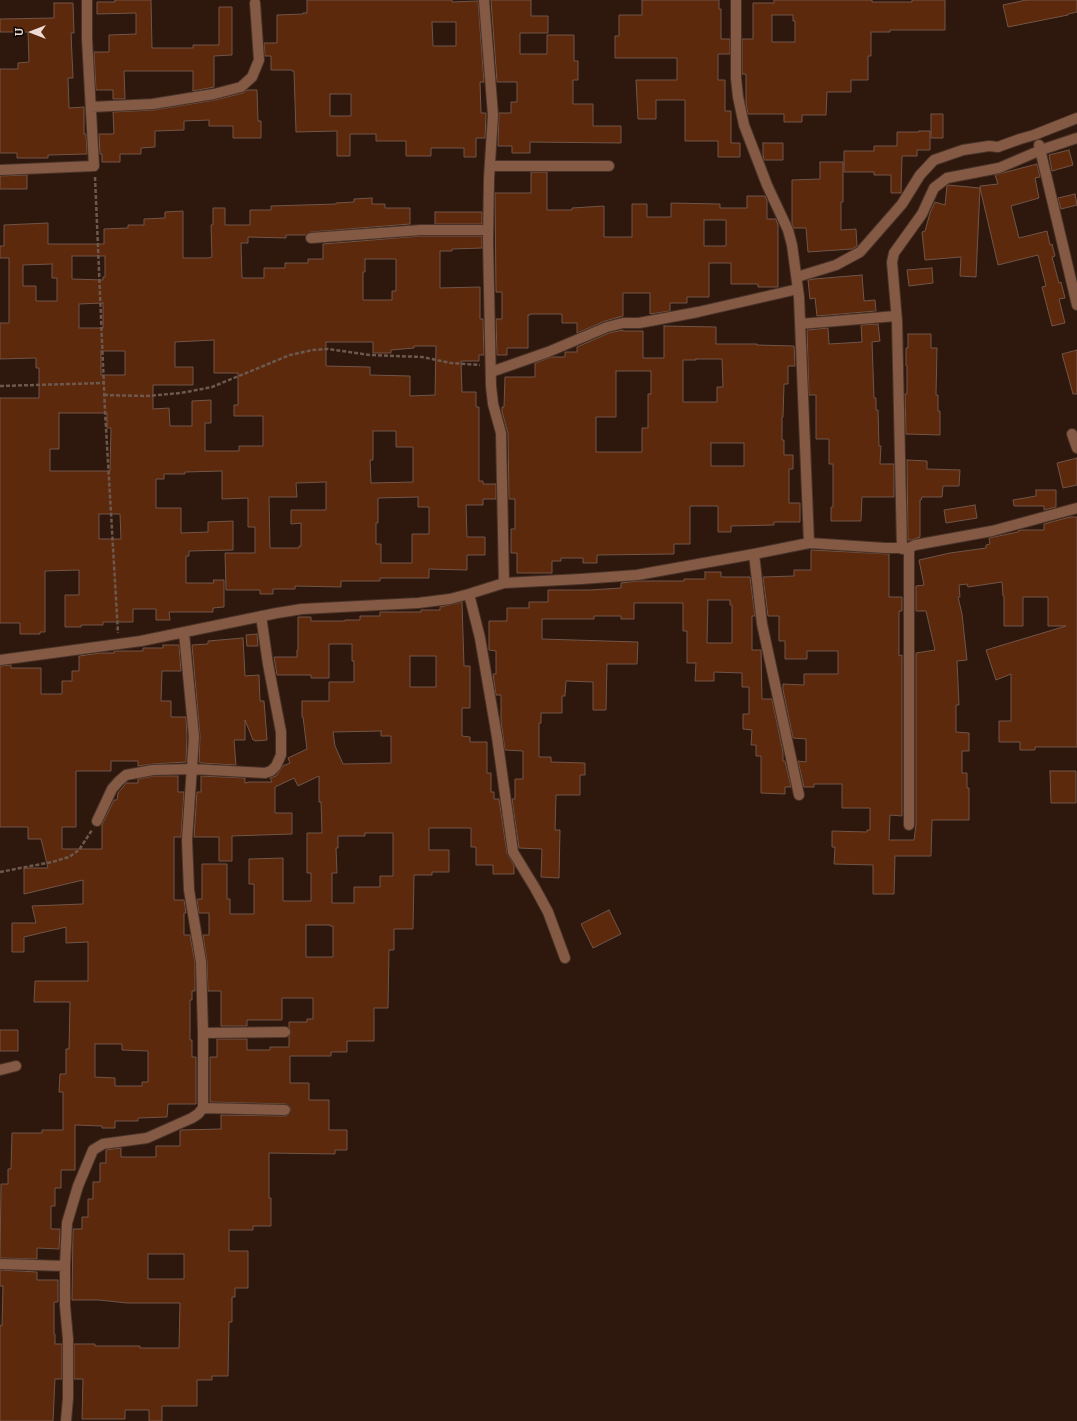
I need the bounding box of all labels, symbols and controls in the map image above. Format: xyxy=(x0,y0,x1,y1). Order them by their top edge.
north arrow xyxy=(12,12,52,52)
text: U xyxy=(13,28,26,36)

